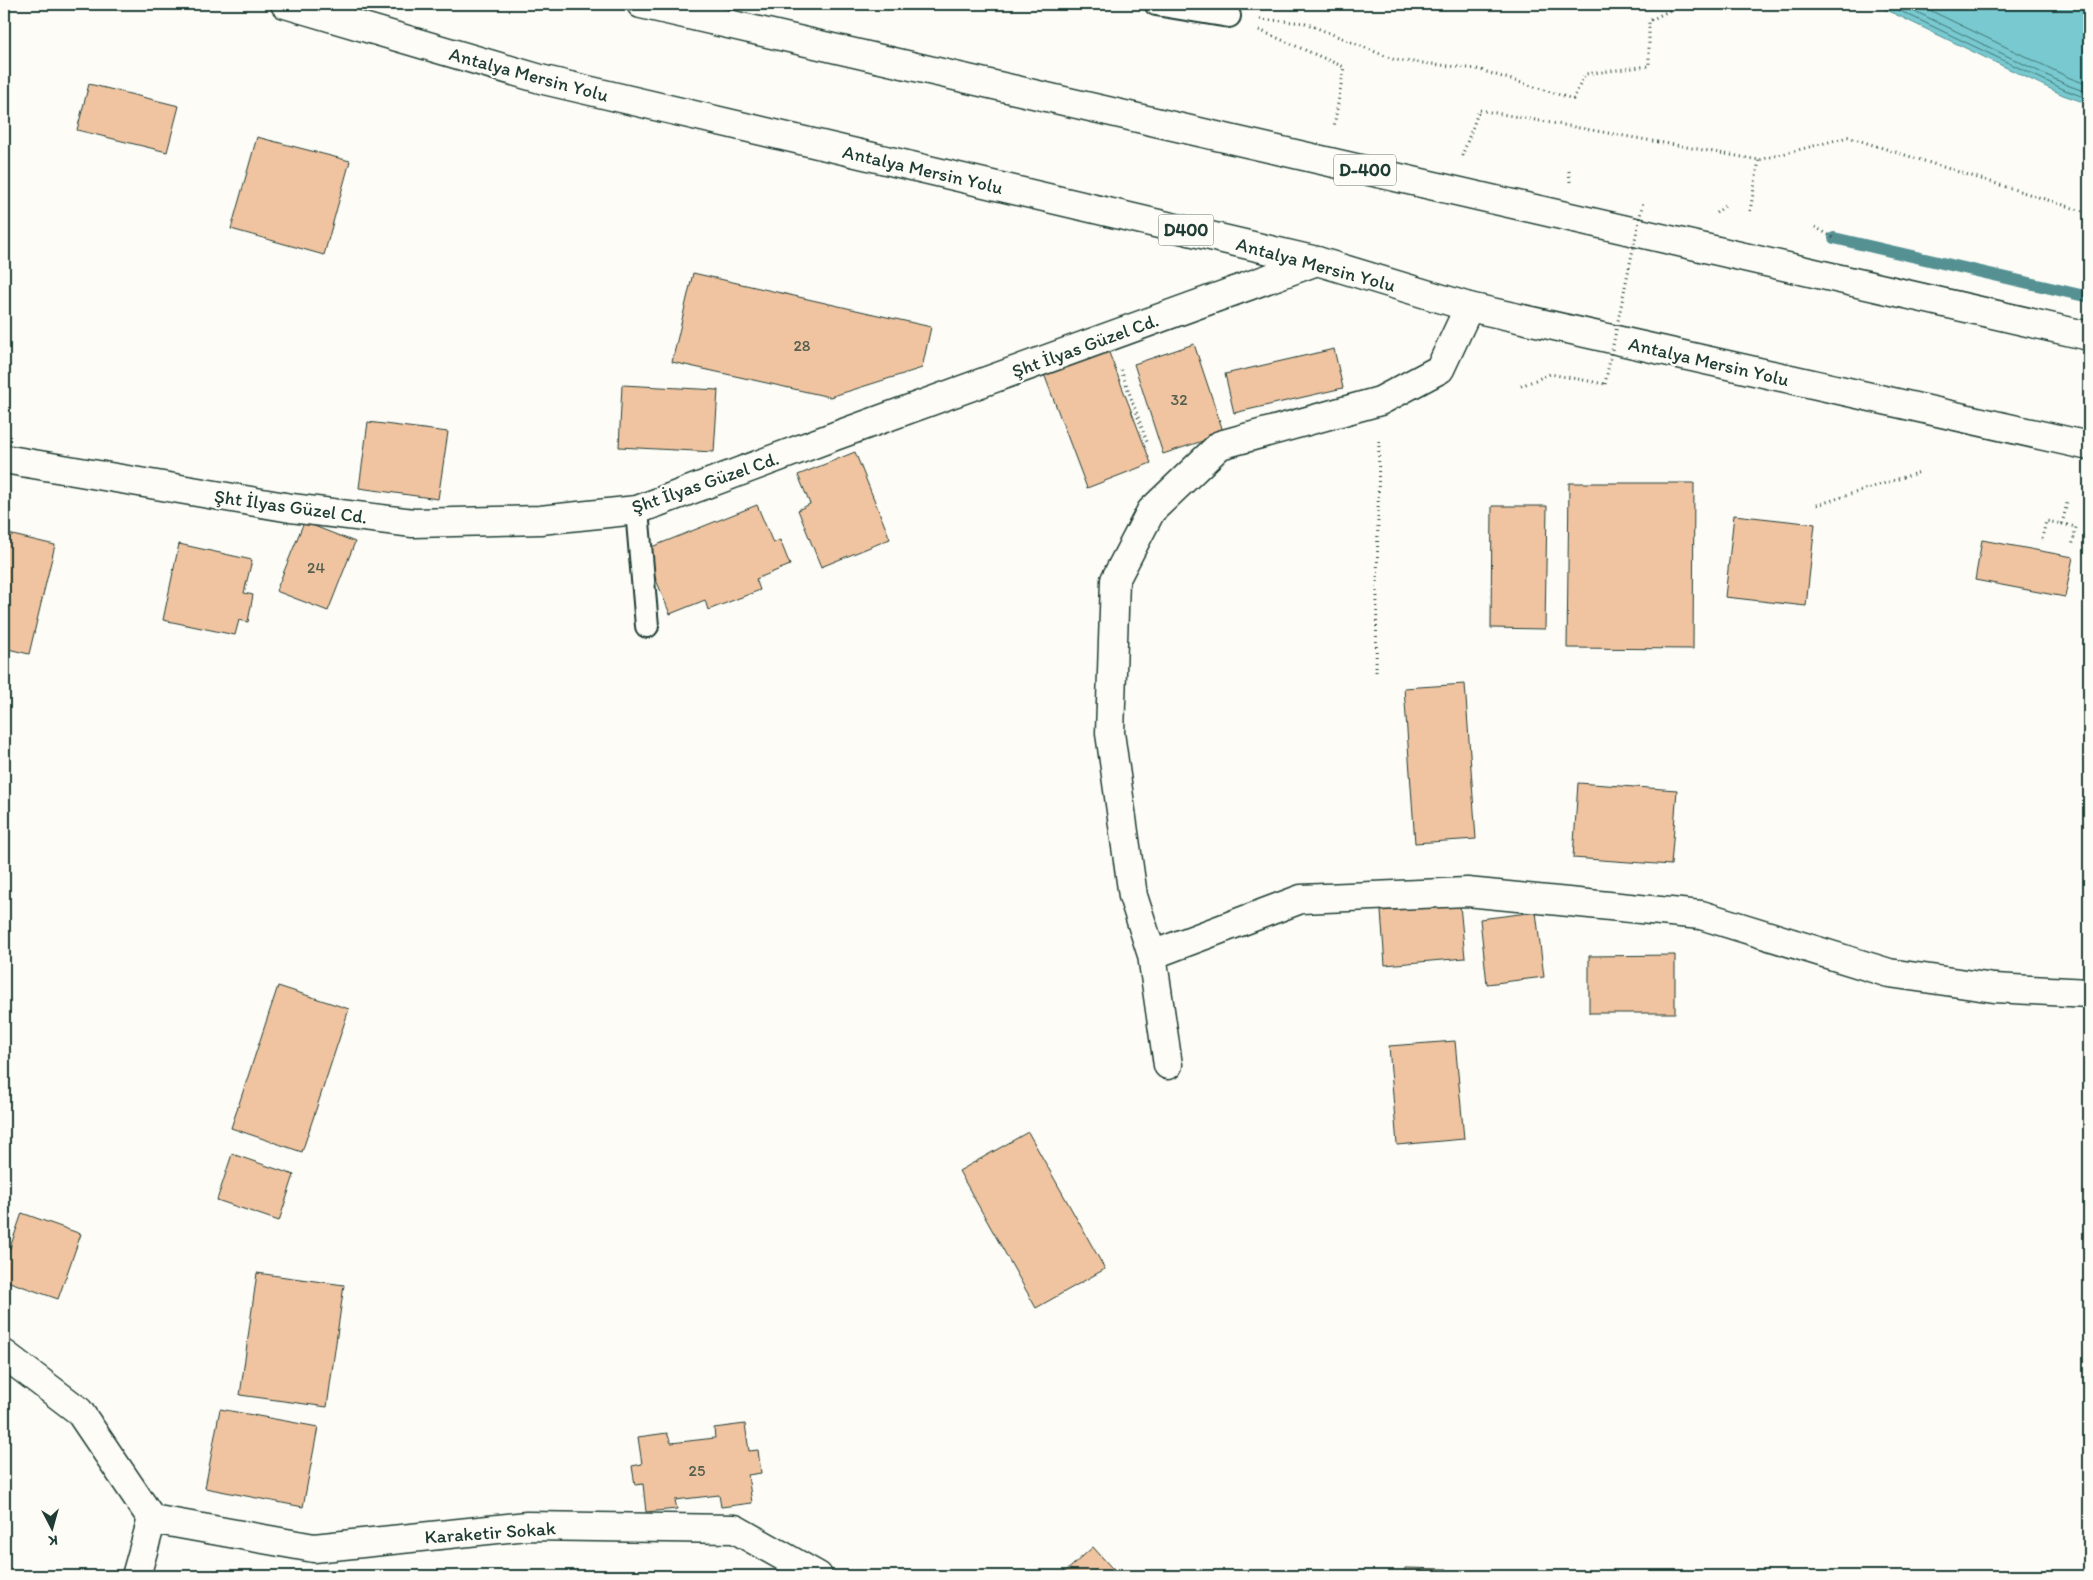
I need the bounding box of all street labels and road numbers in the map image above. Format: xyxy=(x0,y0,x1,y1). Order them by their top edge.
street label: Antalya Mersin Yolu xyxy=(447,42,611,107)
street label: Antalya Mersin Yolu xyxy=(840,140,1006,199)
road number: D-400 xyxy=(1334,154,1396,186)
road number: D400 xyxy=(1158,214,1214,246)
street label: Antalya Mersin Yolu xyxy=(1234,232,1398,297)
street label: Şht İlyas Güzel Cd. xyxy=(1009,308,1162,383)
street label: Antalya Mersin Yolu xyxy=(1626,332,1792,391)
street label: Şht İlyas Güzel Cd. xyxy=(628,446,782,518)
street label: Şht İlyas Güzel Cd. xyxy=(213,484,369,529)
street label: Karaketir Sokak xyxy=(424,1516,557,1549)

